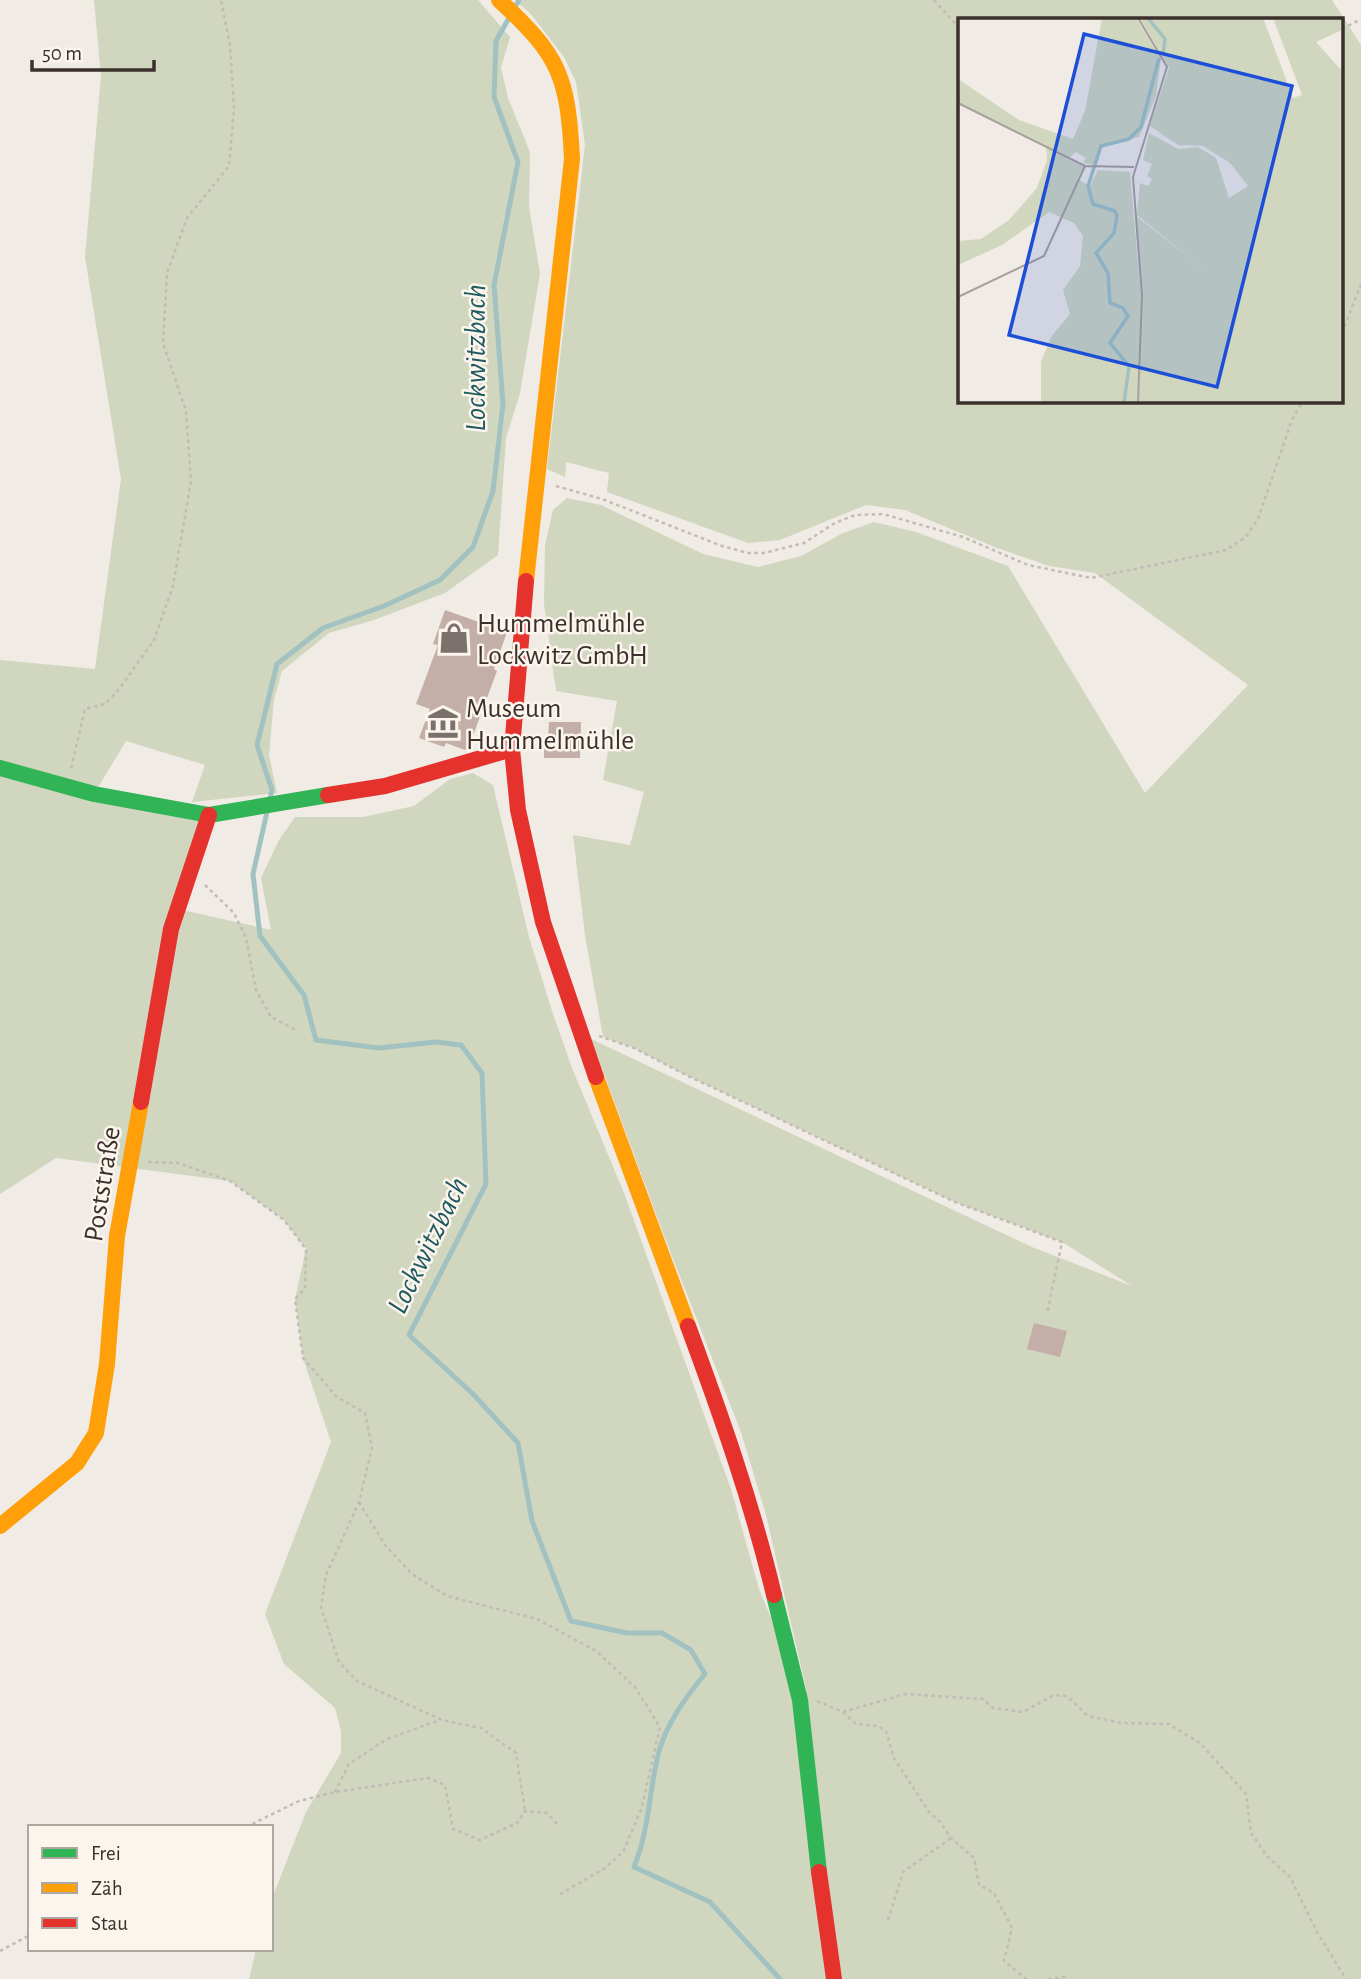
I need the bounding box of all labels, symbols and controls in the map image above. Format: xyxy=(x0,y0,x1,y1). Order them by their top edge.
inset map xyxy=(958,18,1344,402)
scale bar xyxy=(32,28,154,72)
text: 50 m xyxy=(42,43,82,64)
water label: Lockwitzbach xyxy=(461,284,491,432)
place label: Hummelmühle Lockwitz GmbH xyxy=(477,610,648,670)
shop icon: Hummelmühle Lockwitz GmbH xyxy=(437,621,471,655)
place label: Museum Hummelmühle xyxy=(466,695,634,755)
museum icon: Museum Hummelmühle xyxy=(426,706,460,740)
street label: Poststraße xyxy=(80,1125,126,1244)
water label: Lockwitzbach xyxy=(382,1173,474,1318)
legend xyxy=(28,1825,273,1951)
text: Frei xyxy=(91,1843,121,1864)
text: Zäh xyxy=(91,1878,123,1899)
text: Stau xyxy=(91,1913,128,1934)

